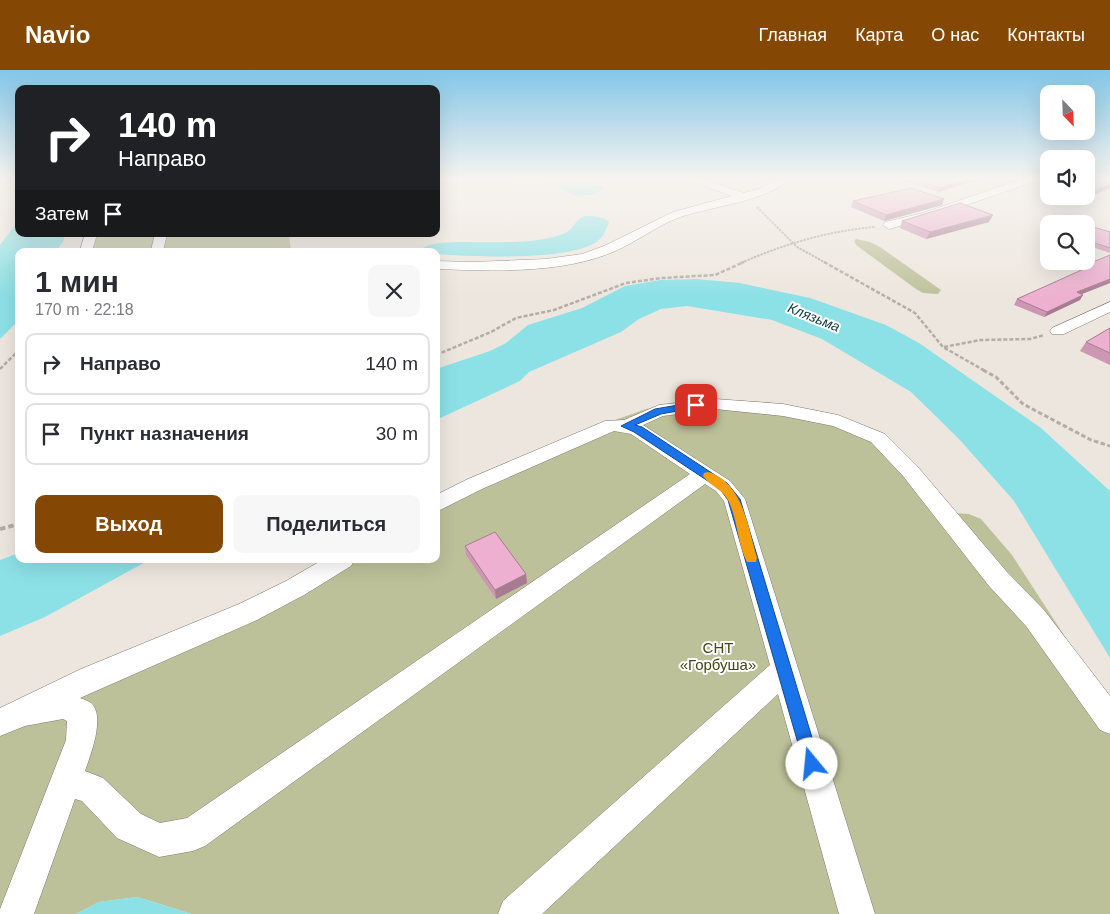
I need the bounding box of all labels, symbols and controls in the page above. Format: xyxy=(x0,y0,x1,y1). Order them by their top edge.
text: Navio xyxy=(25,21,90,48)
text: Главная xyxy=(759,25,827,45)
text: Карта xyxy=(855,25,903,45)
text: О нас xyxy=(931,25,979,45)
text: Контакты xyxy=(1007,25,1085,45)
north arrow xyxy=(1040,85,1095,140)
map controls xyxy=(1040,85,1095,270)
icon: right xyxy=(35,105,100,170)
text: 140 m xyxy=(118,105,217,144)
text: Направо xyxy=(118,146,206,171)
button: sound xyxy=(1040,150,1095,205)
icon: arrive xyxy=(99,200,127,228)
text: Затем xyxy=(35,203,89,224)
button: search xyxy=(1040,215,1095,270)
text: 1 мин xyxy=(35,265,119,298)
button: close xyxy=(368,265,420,317)
water label: Клязьма xyxy=(786,299,843,335)
text: 170 m · 22:18 xyxy=(35,301,134,318)
icon: right xyxy=(37,350,65,378)
text: Направо xyxy=(80,353,161,374)
text: 140 m xyxy=(365,353,418,374)
pin xyxy=(675,384,717,426)
icon: arrive xyxy=(682,391,710,419)
icon: arrive xyxy=(37,420,65,448)
text: Пункт назначения xyxy=(80,423,249,444)
text: 30 m xyxy=(376,423,418,444)
button: Выход xyxy=(35,495,223,553)
button: Поделиться xyxy=(233,495,420,553)
park label: СНТ «Горбуша» xyxy=(680,639,756,673)
position arrow xyxy=(785,737,837,789)

